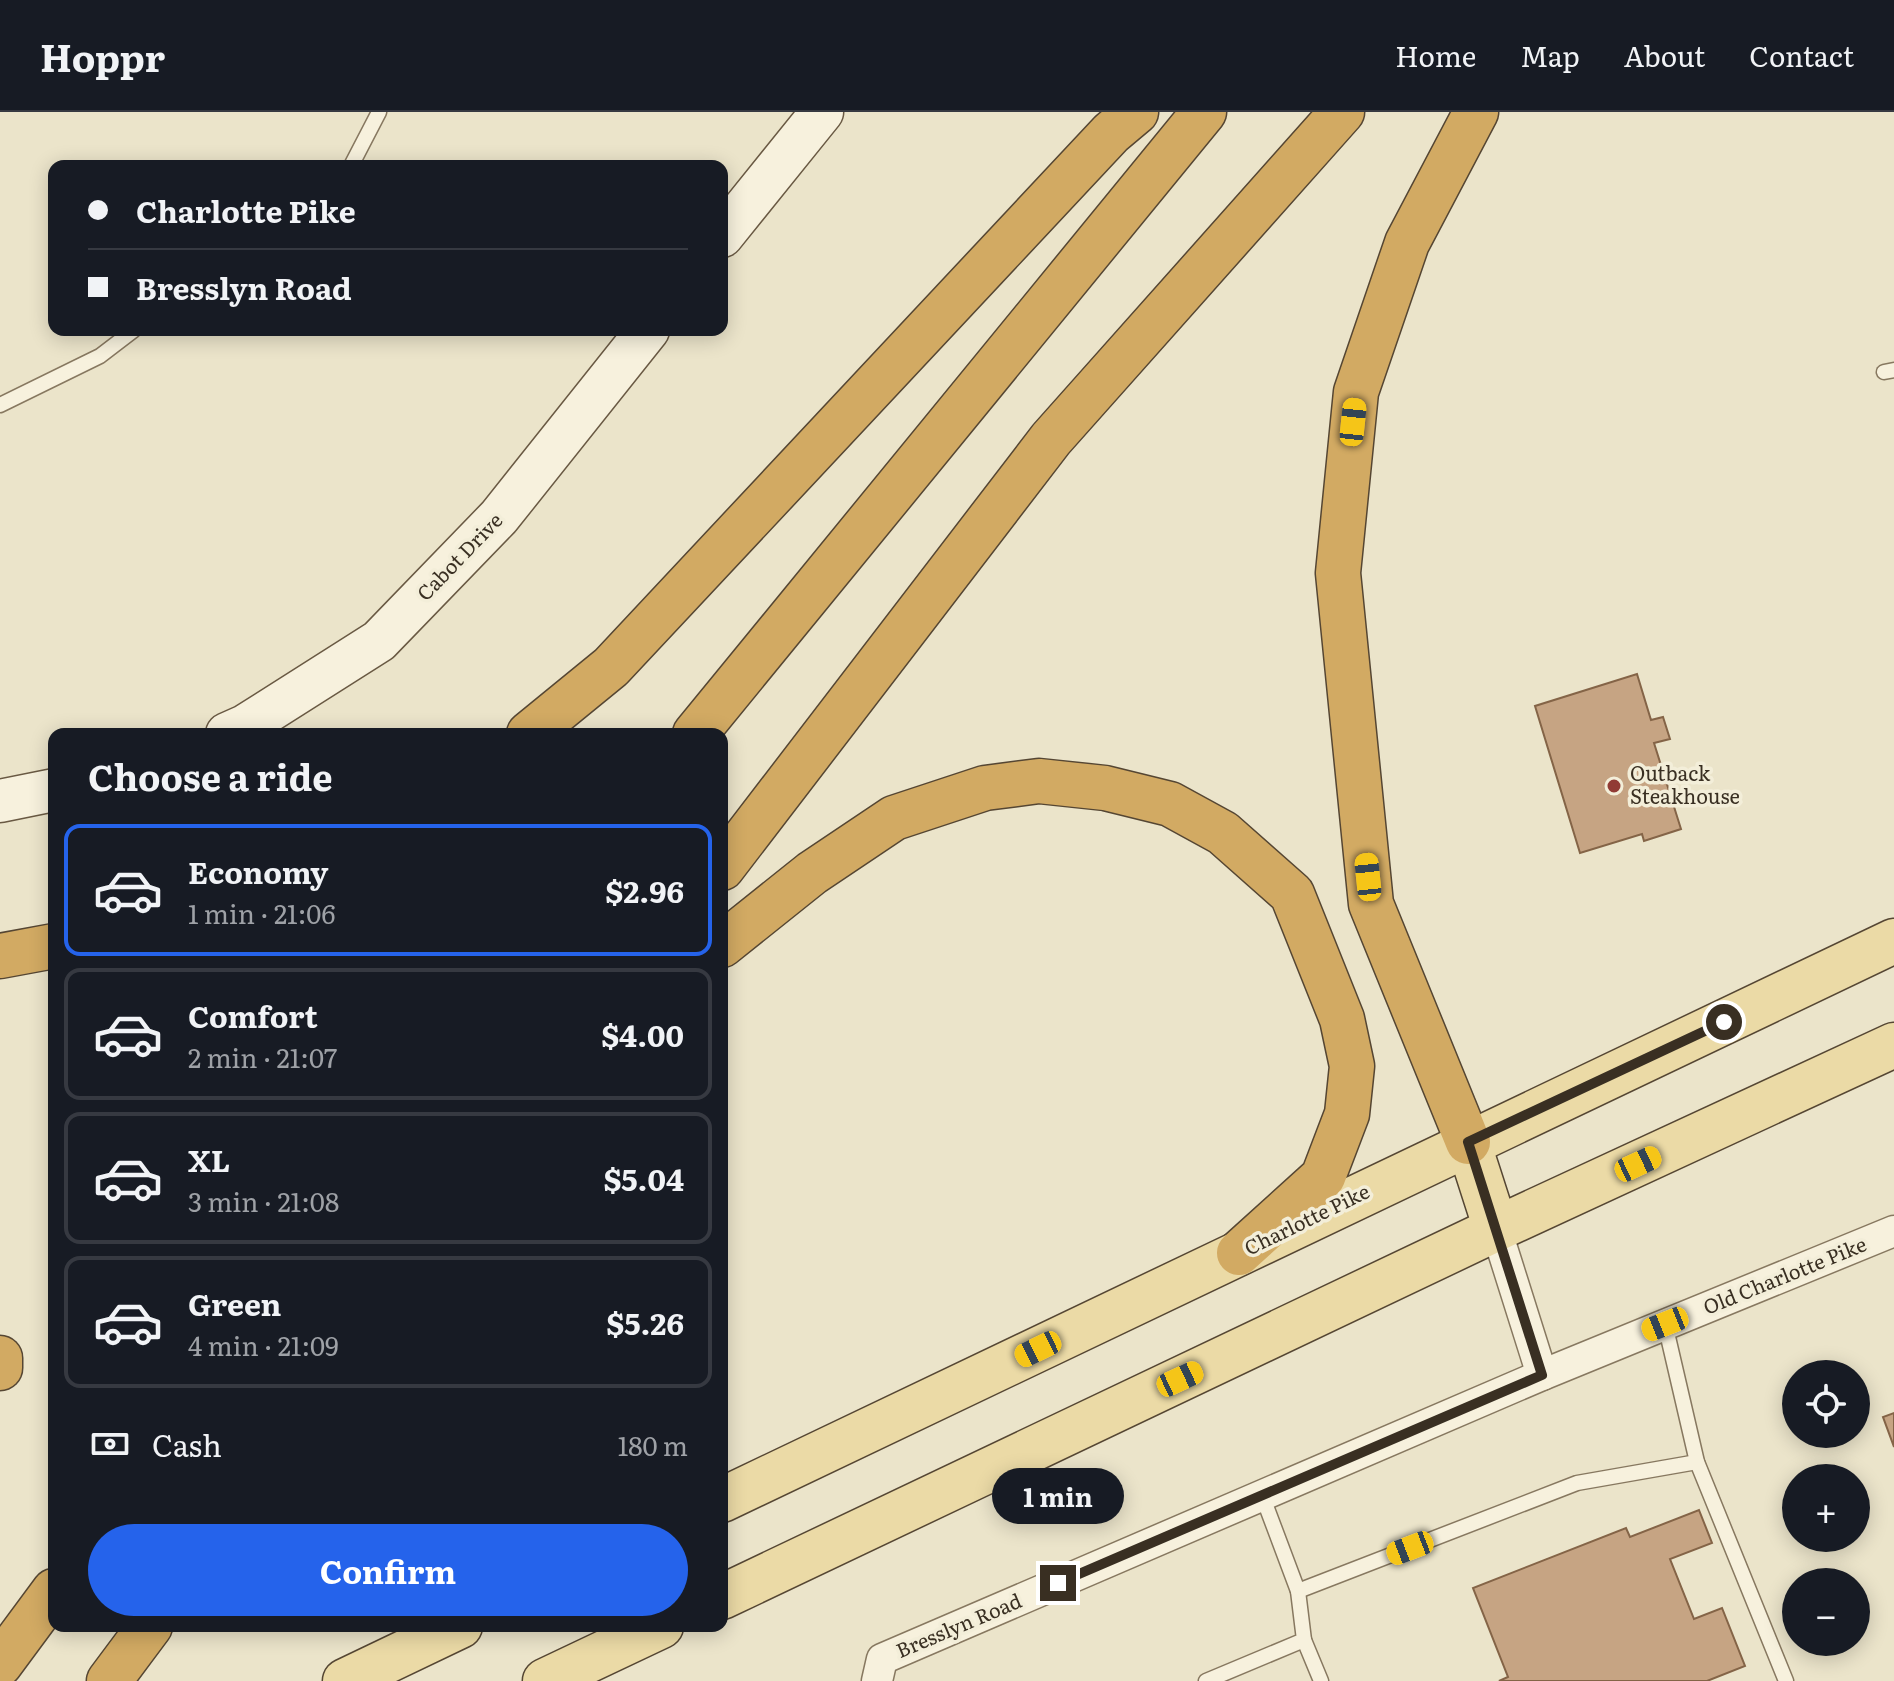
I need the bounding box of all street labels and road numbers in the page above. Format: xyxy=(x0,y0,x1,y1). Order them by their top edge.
street label: Cabot Drive xyxy=(409,505,508,606)
street label: Charlotte Pike xyxy=(1238,1175,1374,1262)
street label: Old Charlotte Pike xyxy=(1698,1228,1870,1321)
street label: Bresslyn Road xyxy=(891,1584,1026,1664)

